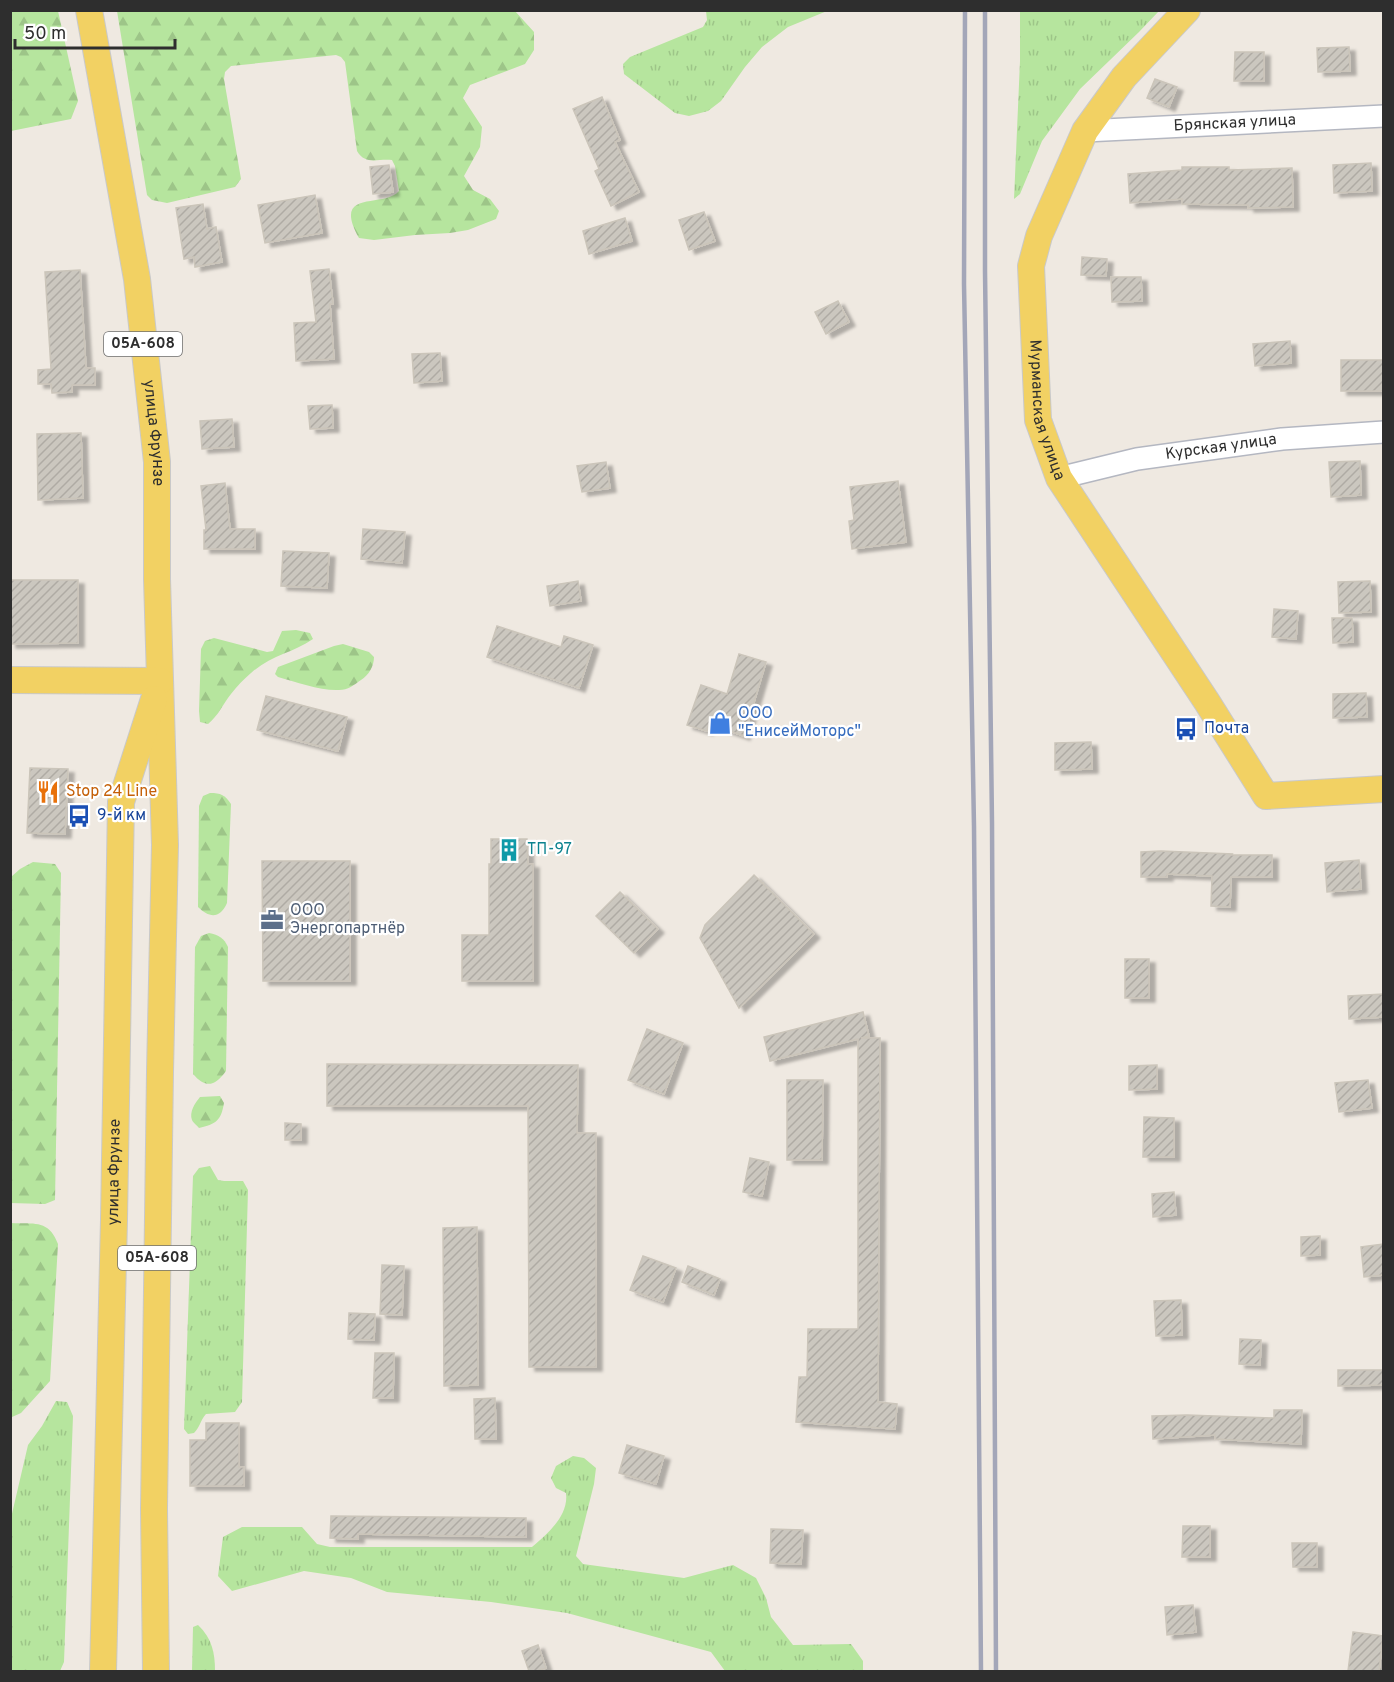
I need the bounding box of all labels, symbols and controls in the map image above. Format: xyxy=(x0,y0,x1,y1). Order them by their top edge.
scale bar xyxy=(15,12,176,50)
text: 50 m xyxy=(24,23,66,46)
street label: Брянская улица xyxy=(1173,110,1297,137)
road number: 05А-608 xyxy=(104,332,182,356)
street label: Мурманская улица xyxy=(1024,339,1069,483)
street label: улица Фрунзе xyxy=(138,379,167,486)
street label: Курская улица xyxy=(1164,430,1278,465)
place label: ООО "ЕнисейМоторс" xyxy=(738,704,861,742)
shop icon: ООО "ЕнисейМоторс" xyxy=(707,710,733,736)
bus stop icon: Почта xyxy=(1173,716,1199,742)
place label: Почта xyxy=(1204,719,1249,739)
restaurant icon: Stop 24 Line xyxy=(35,779,61,805)
place label: Stop 24 Line xyxy=(66,782,157,802)
bus stop icon: 9-й км xyxy=(66,803,92,829)
place label: 9-й км xyxy=(97,806,146,826)
building icon: ТП-97 xyxy=(496,837,522,863)
place label: ТП-97 xyxy=(527,840,572,860)
place label: ООО Энергопартнёр xyxy=(290,901,405,939)
office icon: ООО Энергопартнёр xyxy=(259,907,285,933)
street label: улица Фрунзе xyxy=(104,1119,126,1226)
road number: 05А-608 xyxy=(118,1246,196,1270)

